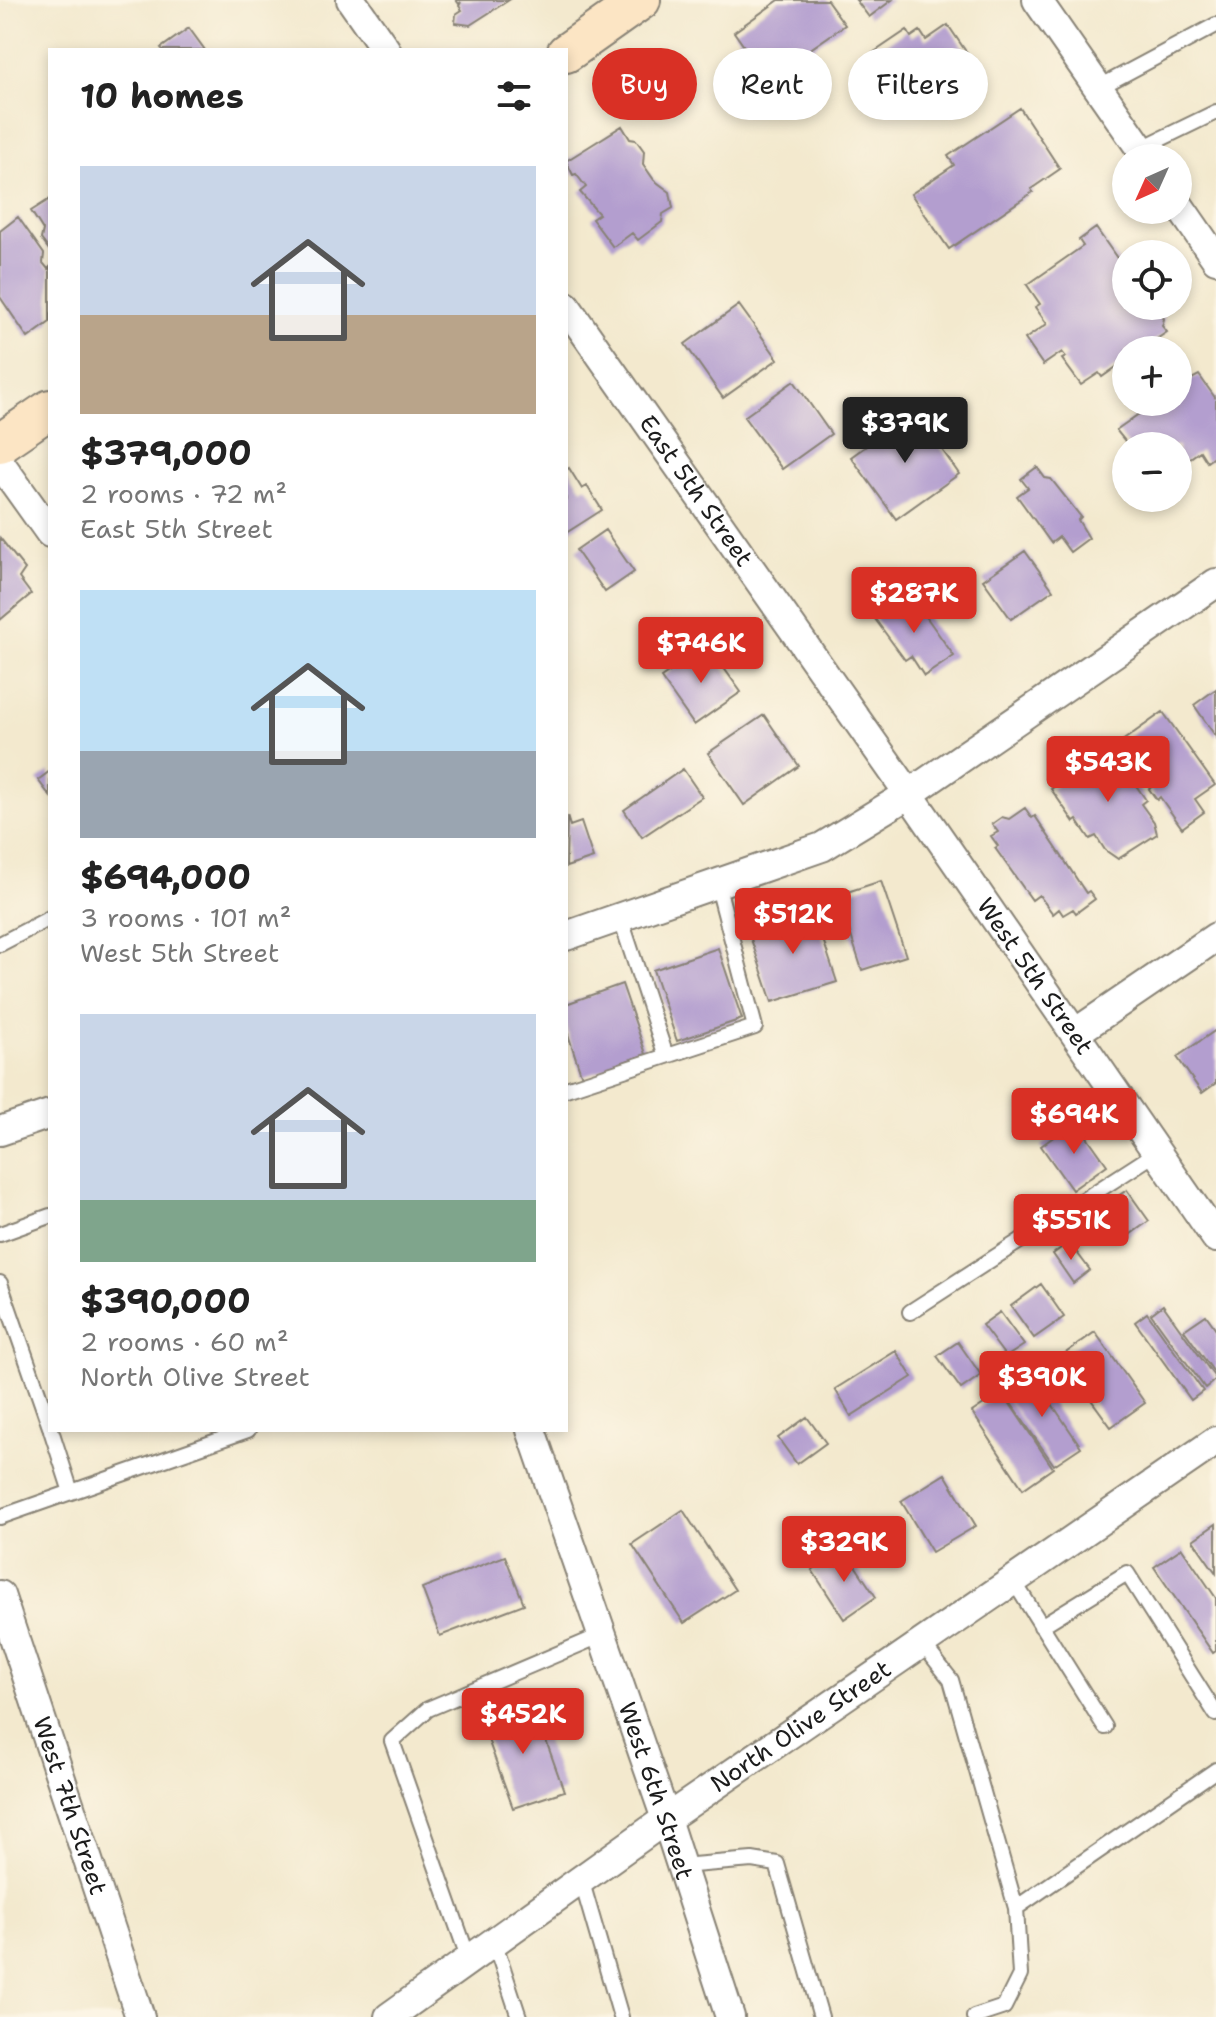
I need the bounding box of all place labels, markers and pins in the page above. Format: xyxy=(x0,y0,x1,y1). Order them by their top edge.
pin: $379K xyxy=(849,397,961,465)
pin: $287K xyxy=(858,567,970,635)
pin: $746K xyxy=(645,617,757,685)
pin: $543K xyxy=(1052,736,1164,804)
pin: $512K xyxy=(737,888,849,956)
pin: $694K xyxy=(1018,1088,1130,1156)
pin: $551K xyxy=(1015,1194,1127,1262)
pin: $390K xyxy=(986,1351,1098,1419)
pin: $329K xyxy=(788,1516,900,1584)
pin: $452K xyxy=(467,1688,579,1756)

